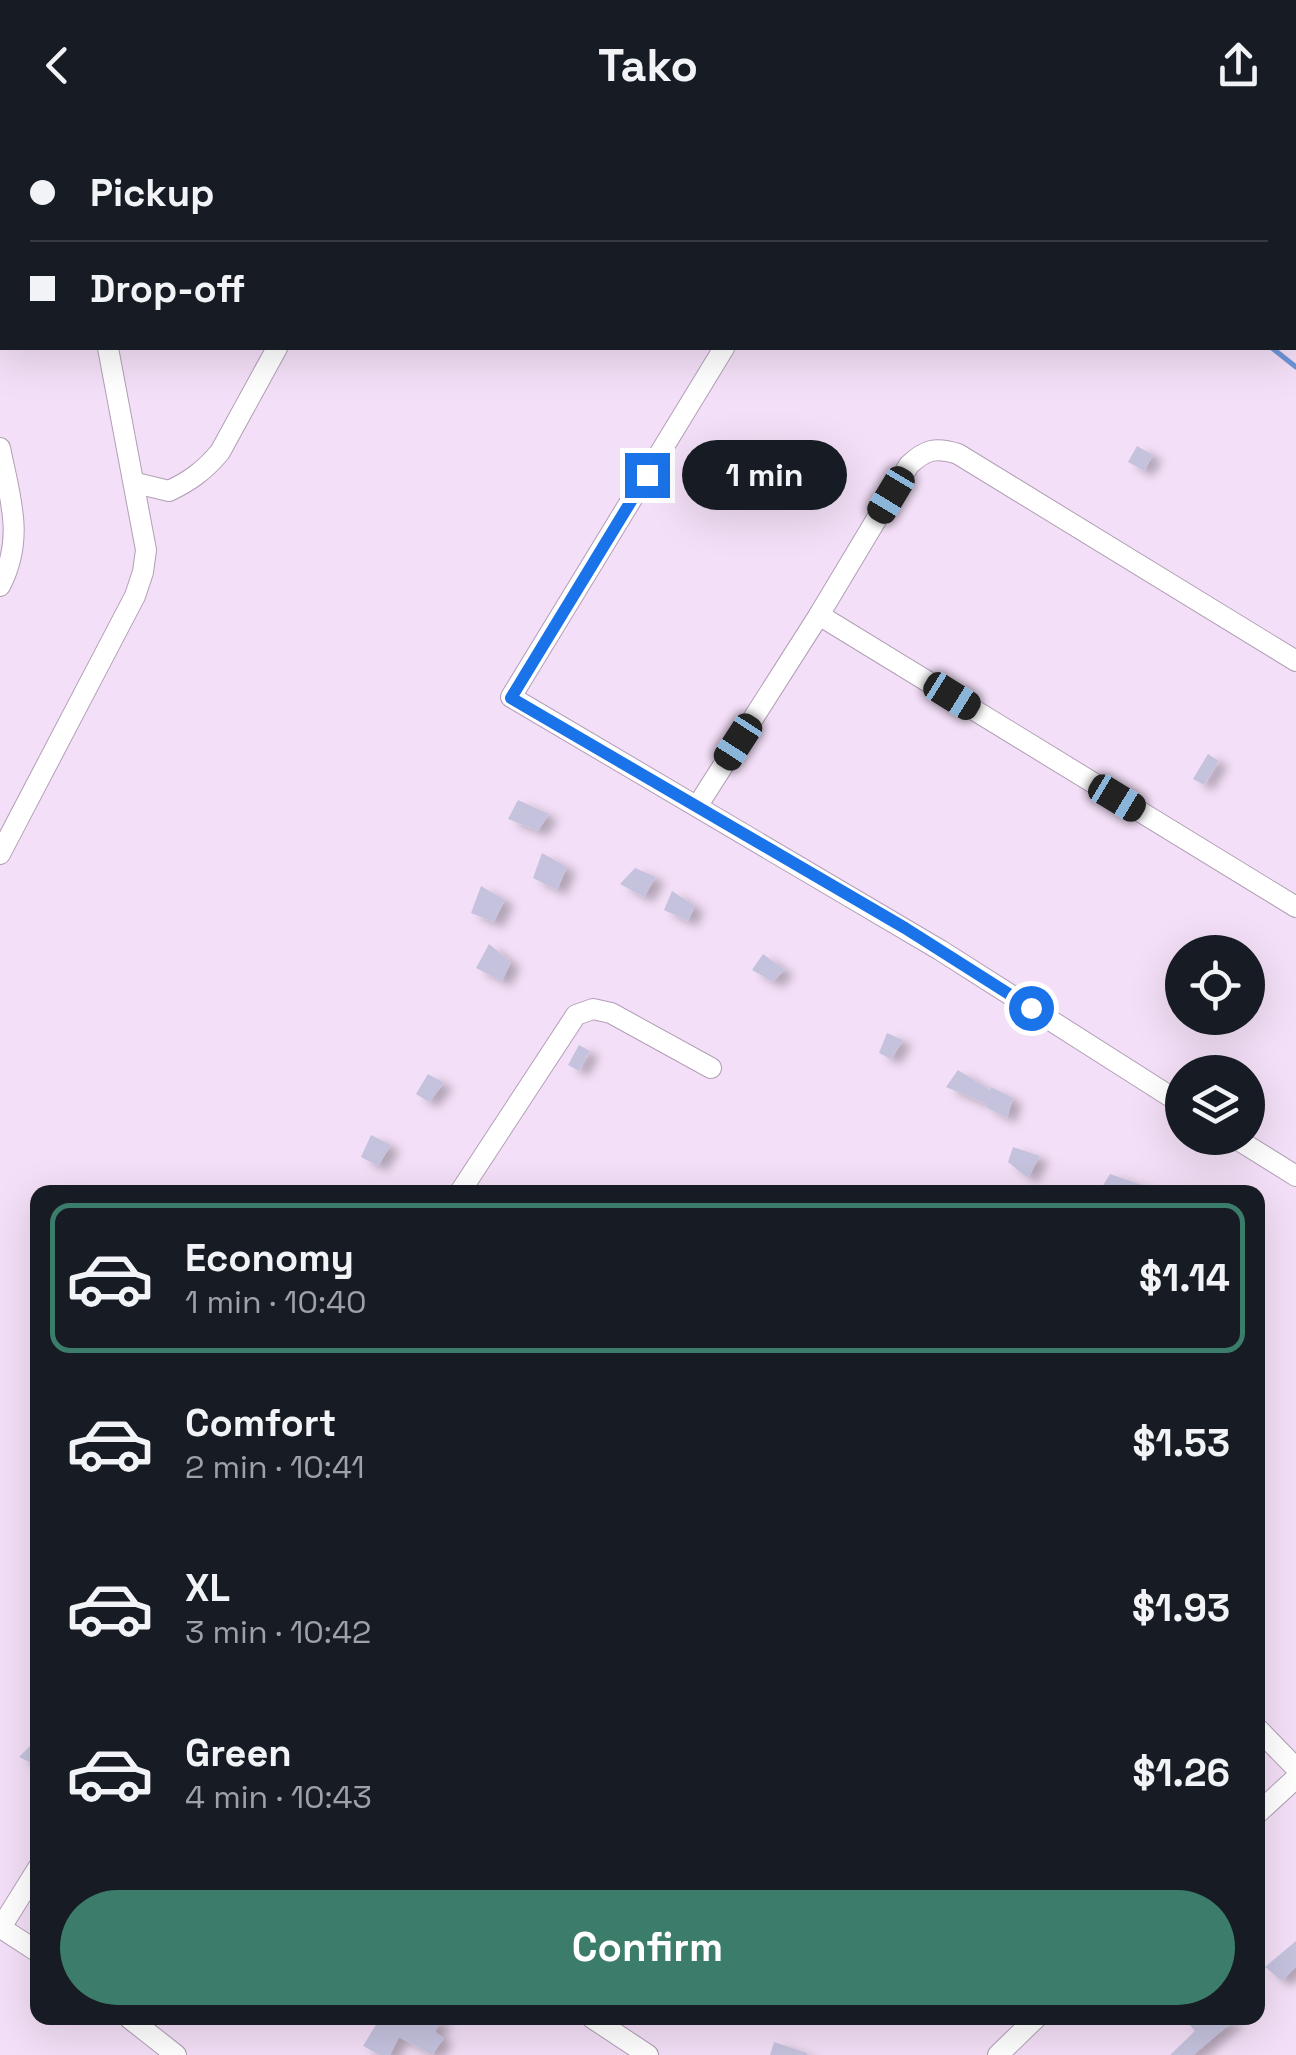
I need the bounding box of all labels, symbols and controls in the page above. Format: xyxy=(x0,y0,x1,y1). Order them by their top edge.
text: Tako xyxy=(598,37,698,94)
icon: back xyxy=(30,38,85,93)
icon: share xyxy=(1211,38,1266,93)
text: Pickup xyxy=(90,169,214,217)
text: Drop-off xyxy=(90,265,245,313)
callout: 1 min xyxy=(682,440,847,510)
route end xyxy=(625,453,670,498)
text: 1 min xyxy=(725,455,804,495)
car xyxy=(863,462,919,528)
car xyxy=(919,667,985,725)
car xyxy=(709,709,767,775)
car xyxy=(1084,770,1150,826)
map controls xyxy=(1165,935,1265,1155)
button: locate xyxy=(1165,935,1265,1035)
route start xyxy=(1009,986,1054,1031)
button: layers xyxy=(1165,1055,1265,1155)
icon: car xyxy=(65,1233,155,1323)
text: Economy xyxy=(185,1234,354,1282)
text: $1.14 xyxy=(1139,1254,1230,1302)
text: 1 min · 10:40 xyxy=(185,1282,367,1322)
icon: car xyxy=(65,1398,155,1488)
text: Comfort xyxy=(185,1399,336,1447)
text: $1.53 xyxy=(1133,1419,1230,1467)
text: 2 min · 10:41 xyxy=(185,1447,365,1487)
icon: car xyxy=(65,1563,155,1653)
text: XL xyxy=(185,1564,230,1612)
text: $1.93 xyxy=(1132,1584,1230,1632)
text: 3 min · 10:42 xyxy=(185,1612,371,1652)
icon: car xyxy=(65,1728,155,1818)
text: Green xyxy=(185,1729,292,1777)
text: $1.26 xyxy=(1132,1749,1230,1797)
text: 4 min · 10:43 xyxy=(185,1777,372,1817)
button: Confirm xyxy=(60,1890,1235,2005)

